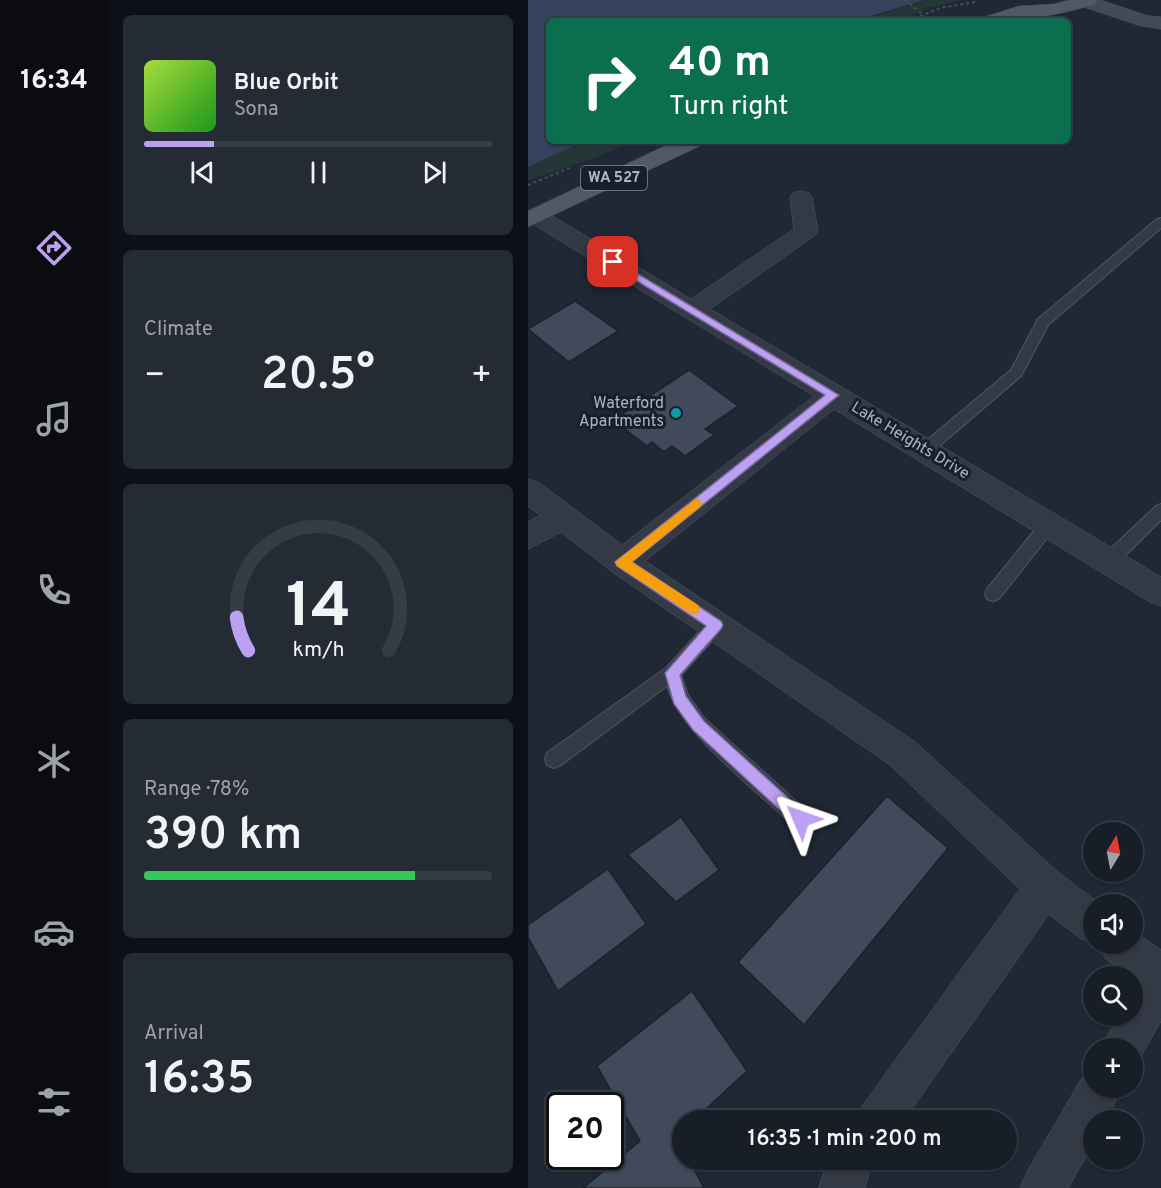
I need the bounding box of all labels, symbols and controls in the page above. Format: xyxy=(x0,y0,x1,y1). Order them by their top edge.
text: 40 m xyxy=(669,38,771,91)
icon: right xyxy=(570,42,648,120)
text: 16:34 xyxy=(20,64,88,98)
text: Blue Orbit xyxy=(234,70,339,97)
text: Turn right xyxy=(669,90,788,124)
text: Sona xyxy=(234,97,279,123)
icon: previous xyxy=(186,156,219,189)
icon: pause xyxy=(302,156,335,189)
icon: next xyxy=(418,156,451,189)
road number: WA 527 xyxy=(581,166,647,190)
icon: directions xyxy=(33,227,75,269)
pin xyxy=(587,236,638,287)
icon: arrive xyxy=(596,245,629,278)
text: Climate xyxy=(144,317,213,343)
text: 20.5° xyxy=(261,348,375,405)
text: − xyxy=(144,356,165,398)
text: + xyxy=(471,356,492,398)
place label: Waterford Apartments xyxy=(579,394,664,432)
icon: music xyxy=(33,398,75,440)
street label: Lake Heights Drive xyxy=(847,398,973,484)
marker: Waterford Apartments xyxy=(669,406,683,420)
icon: phone xyxy=(33,569,75,611)
text: 14 xyxy=(285,570,351,649)
text: km/h xyxy=(292,637,344,664)
icon: climate xyxy=(33,740,75,782)
text: Range · 78% xyxy=(144,777,249,803)
position arrow xyxy=(769,787,833,851)
text: 390 km xyxy=(144,808,302,865)
north arrow xyxy=(1083,822,1143,882)
map controls xyxy=(1083,822,1143,1170)
button: sound xyxy=(1083,894,1143,954)
icon: car xyxy=(33,911,75,953)
button: search xyxy=(1083,966,1143,1026)
text: Arrival xyxy=(144,1021,204,1047)
button: + xyxy=(1083,1038,1143,1098)
text: 16:35 xyxy=(144,1052,254,1109)
icon: filters xyxy=(33,1081,75,1123)
speed limit sign: 20 xyxy=(546,1092,624,1170)
button: − xyxy=(1083,1110,1143,1170)
text: 16:35 · 1 min · 200 m xyxy=(748,1126,941,1153)

